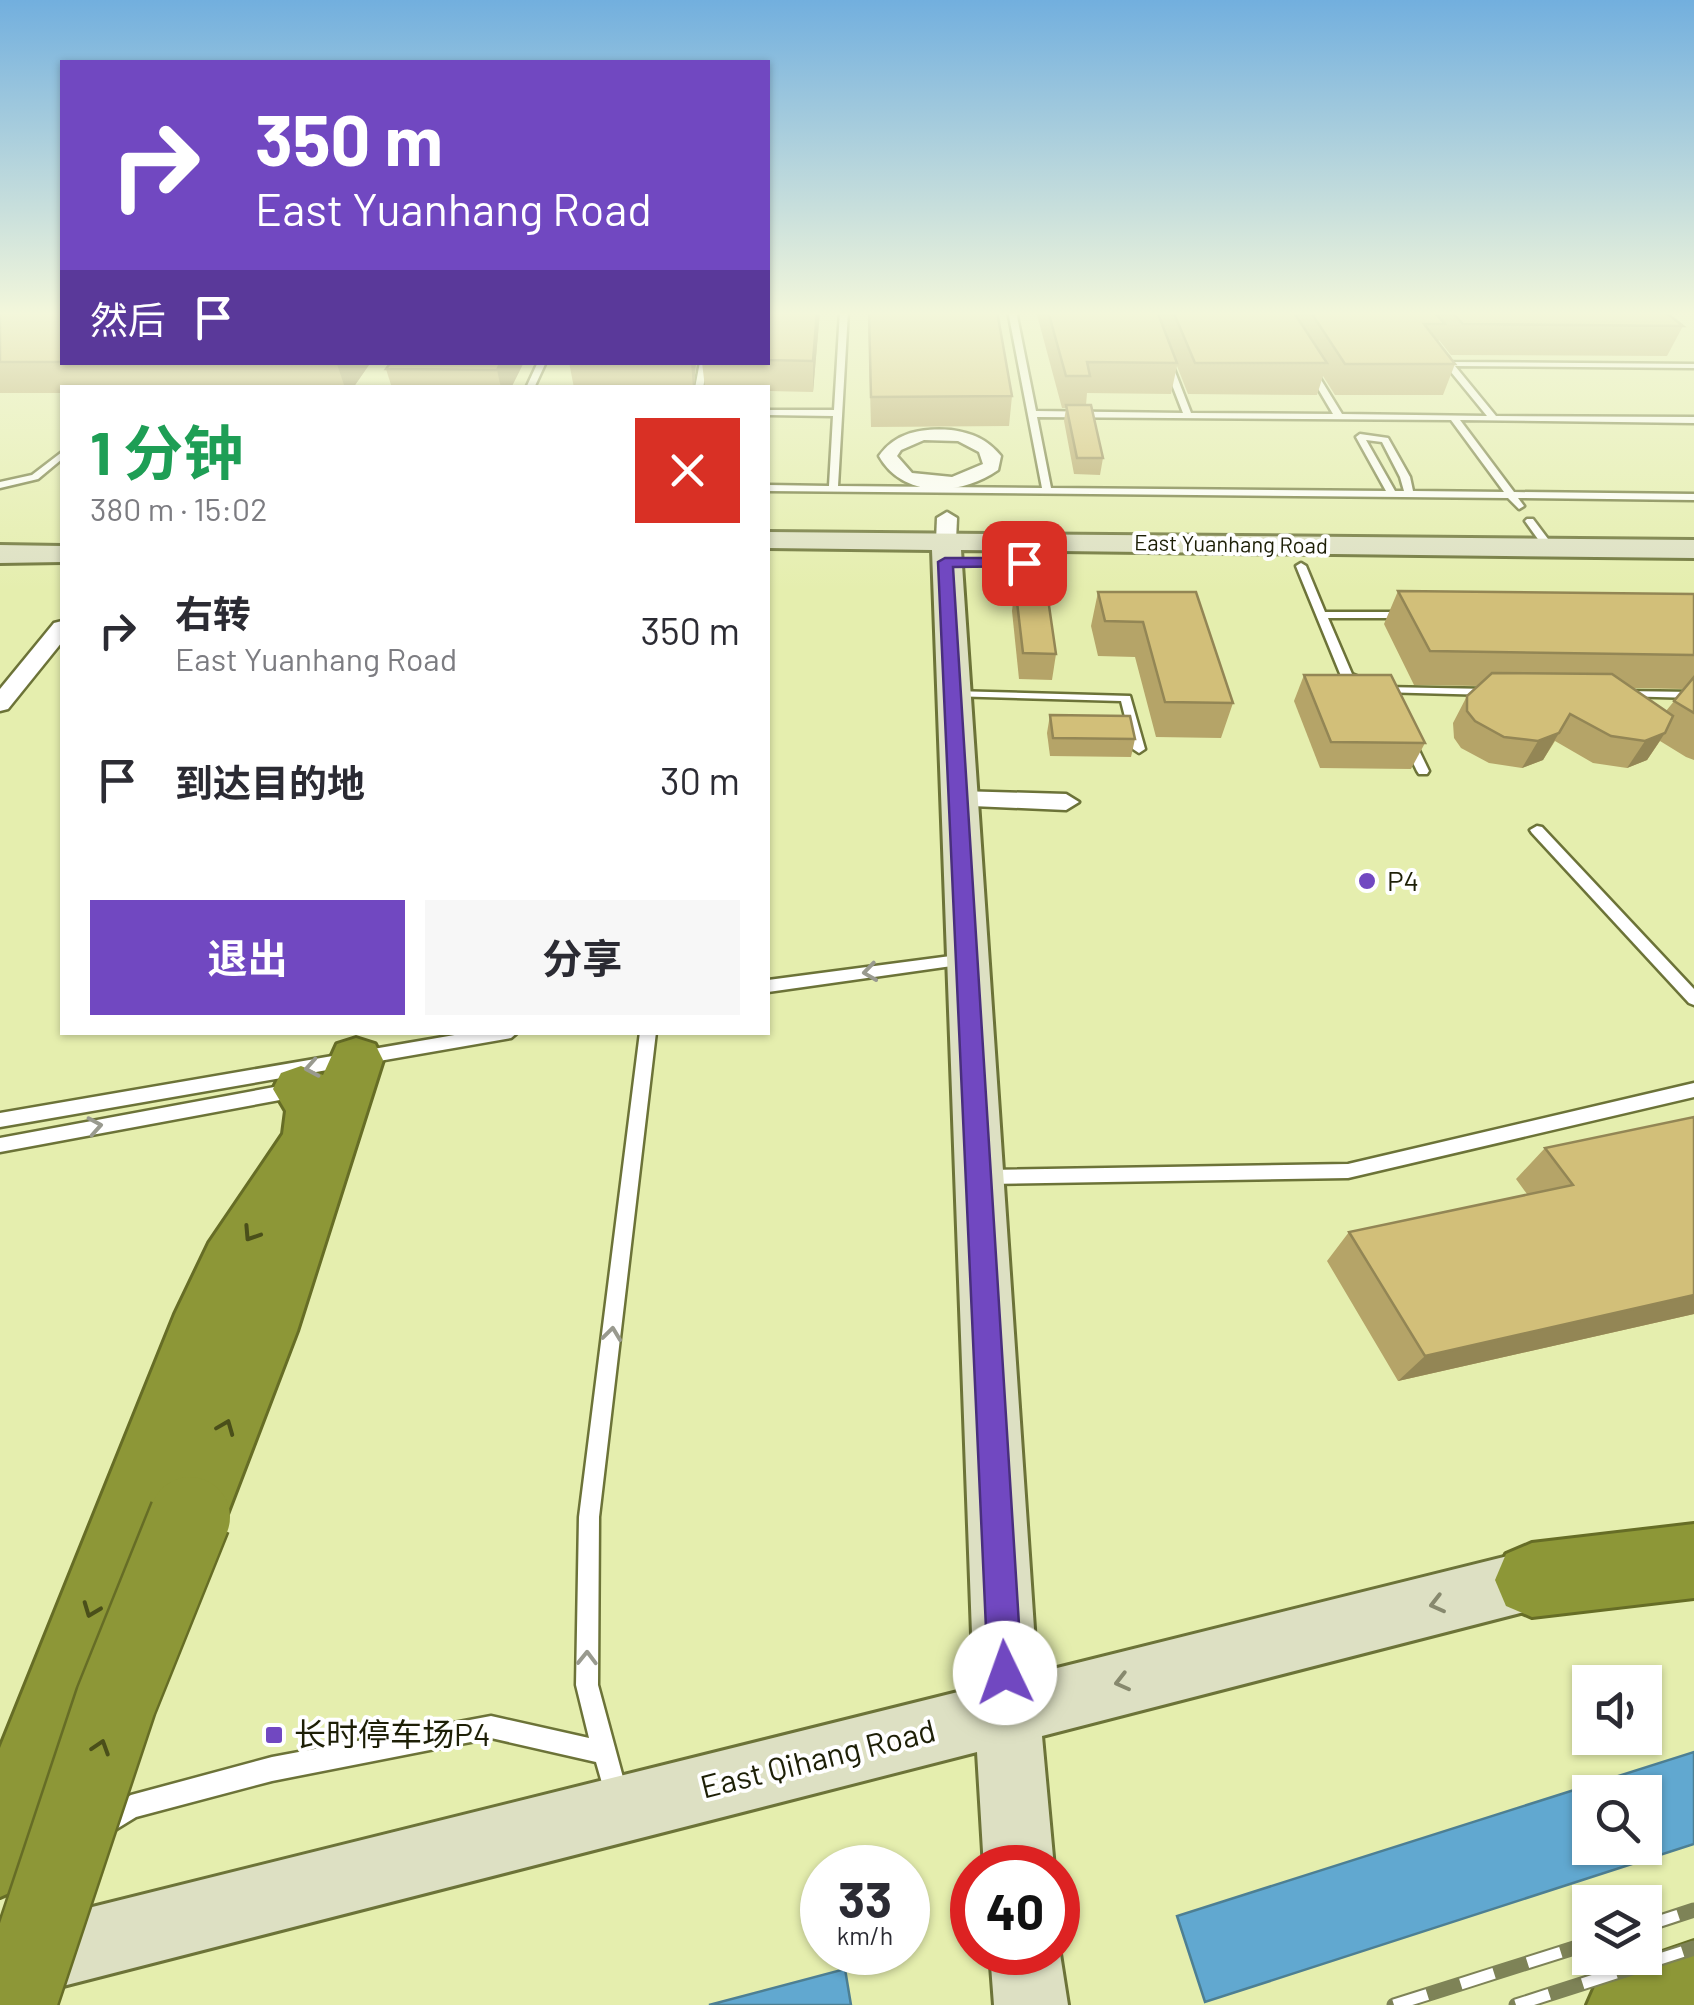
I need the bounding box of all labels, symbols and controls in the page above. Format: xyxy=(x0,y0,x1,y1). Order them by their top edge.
text: 350 m xyxy=(255,96,443,180)
icon: right xyxy=(90,100,220,230)
text: East Yuanhang Road xyxy=(255,181,652,235)
icon: arrive xyxy=(186,290,241,345)
text: 然后 xyxy=(90,296,166,342)
text: 1 分钟 xyxy=(90,415,243,487)
button: close xyxy=(635,418,740,523)
text: 380 m · 15:02 xyxy=(90,489,267,527)
pin xyxy=(982,521,1067,606)
street label: East Yuanhang Road xyxy=(1134,528,1328,558)
icon: arrive xyxy=(997,536,1052,591)
text: 右转 xyxy=(175,590,251,636)
icon: right xyxy=(90,603,145,658)
text: 350 m xyxy=(640,607,740,653)
text: East Yuanhang Road xyxy=(175,639,457,677)
icon: arrive xyxy=(90,753,145,808)
text: 30 m xyxy=(660,757,740,803)
text: 到达目的地 xyxy=(175,759,365,805)
place label: P4 xyxy=(1387,863,1419,897)
marker: P4 xyxy=(1356,870,1378,892)
button: 退出 xyxy=(90,900,405,1015)
button: 分享 xyxy=(425,900,740,1015)
one-way arrow xyxy=(861,961,878,982)
one-way arrow xyxy=(303,1057,320,1078)
one-way arrow xyxy=(87,1116,104,1137)
one-way arrow xyxy=(244,1223,263,1241)
one-way arrow xyxy=(601,1326,622,1342)
one-way arrow xyxy=(214,1419,234,1436)
one-way arrow xyxy=(1429,1592,1446,1613)
one-way arrow xyxy=(83,1601,103,1618)
position arrow xyxy=(953,1621,1057,1725)
one-way arrow xyxy=(576,1649,598,1664)
map controls xyxy=(1572,1665,1662,1975)
button: sound xyxy=(1572,1665,1662,1755)
one-way arrow xyxy=(1114,1670,1131,1691)
street label: East Qihang Road xyxy=(696,1709,939,1805)
place label: 长时停车场P4 xyxy=(294,1714,491,1752)
marker: 长时停车场P4 xyxy=(263,1724,285,1746)
one-way arrow xyxy=(89,1739,110,1756)
button: search xyxy=(1572,1775,1662,1865)
speed limit sign: 40 xyxy=(950,1845,1080,1975)
text: 33 xyxy=(838,1868,892,1928)
button: layers xyxy=(1572,1885,1662,1975)
text: km/h xyxy=(837,1920,893,1950)

